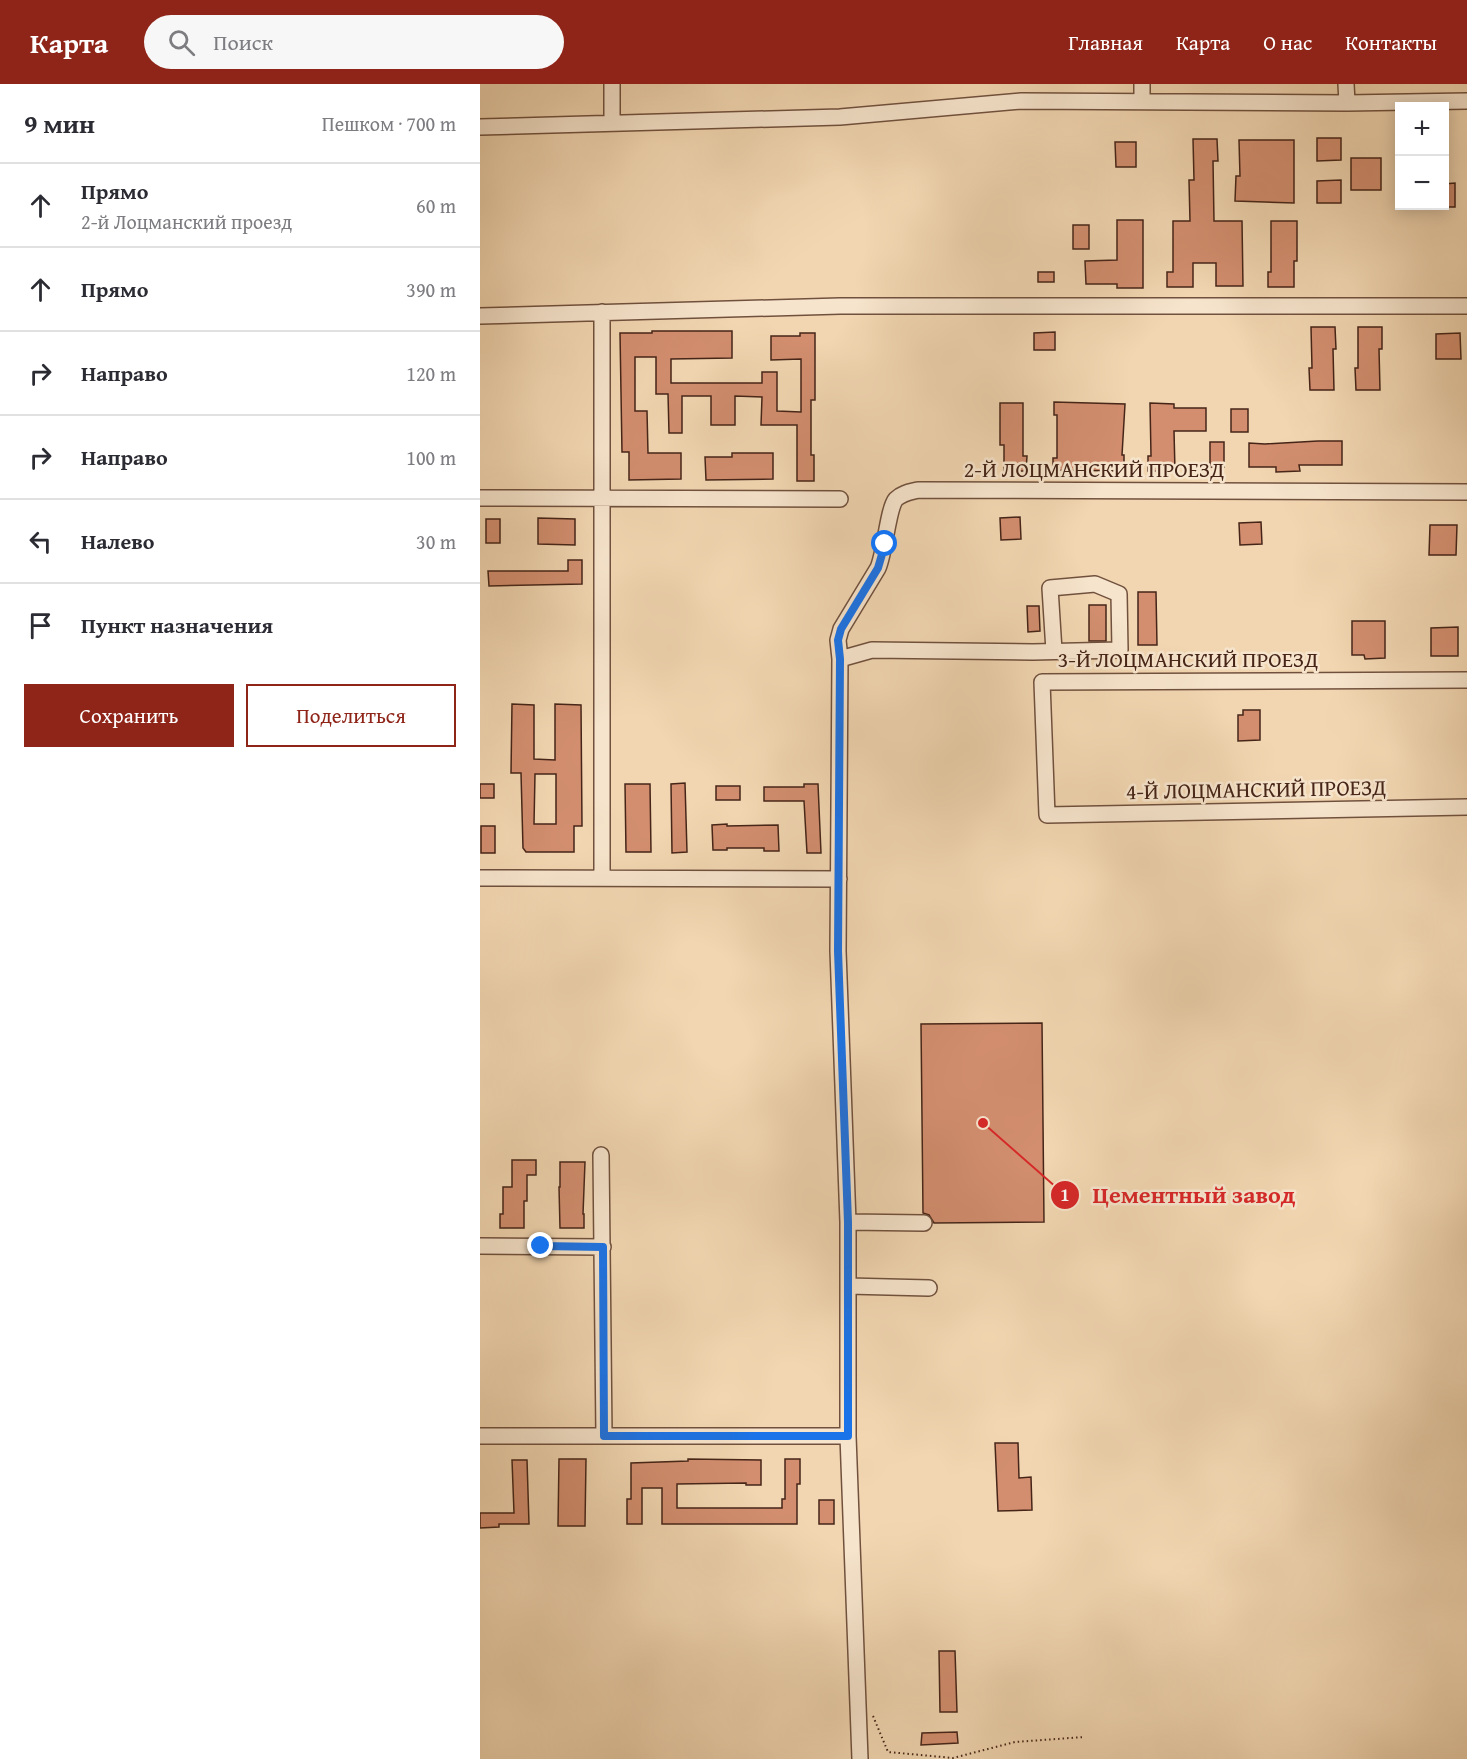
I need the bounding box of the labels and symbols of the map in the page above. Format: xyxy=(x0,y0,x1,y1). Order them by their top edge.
street label: 2-Й ЛОЦМАНСКИЙ ПРОЕЗД xyxy=(964,453,1224,485)
route start xyxy=(871,530,897,556)
street label: 3-Й ЛОЦМАНСКИЙ ПРОЕЗД xyxy=(1058,643,1318,675)
street label: 4-Й ЛОЦМАНСКИЙ ПРОЕЗД xyxy=(1126,771,1386,807)
callout: Цементный завод xyxy=(1050,1174,1307,1216)
text: Цементный завод xyxy=(1092,1177,1296,1212)
text: 1 xyxy=(1060,1181,1070,1208)
route end xyxy=(527,1232,553,1258)

